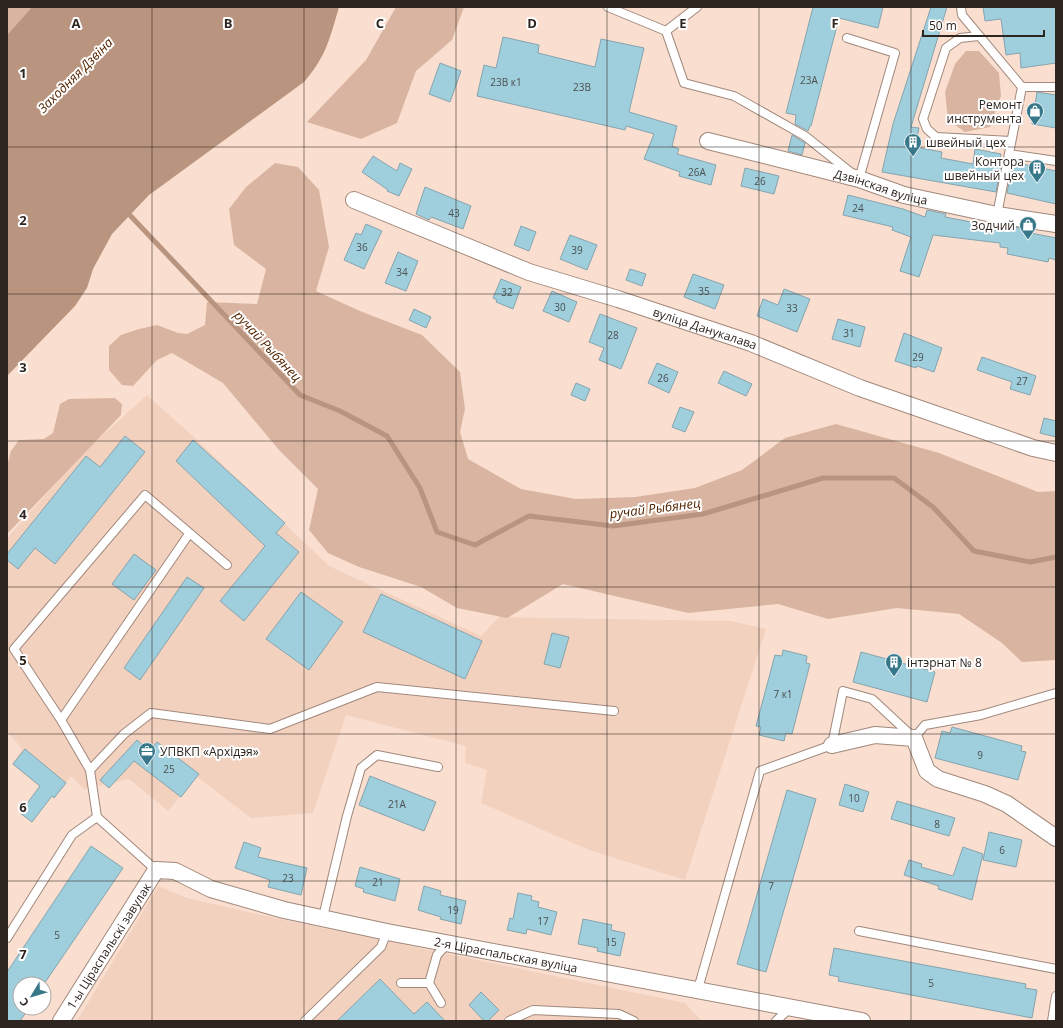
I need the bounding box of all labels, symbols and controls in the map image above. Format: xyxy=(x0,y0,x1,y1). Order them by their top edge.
scale bar xyxy=(923,12,1044,38)
text: A xyxy=(72,14,81,32)
text: B xyxy=(224,14,233,32)
text: C xyxy=(376,14,384,32)
text: D xyxy=(527,14,537,32)
text: E xyxy=(679,14,687,32)
text: F xyxy=(831,14,839,32)
text: 50 m xyxy=(929,17,957,34)
water label: Заходняя Дзвіна xyxy=(33,33,117,117)
text: 1 xyxy=(19,64,27,82)
house number: 23А xyxy=(800,73,819,87)
house number: 23В к1 xyxy=(490,75,522,89)
house number: 23В xyxy=(573,80,591,94)
place label: Ремонт инструмента xyxy=(947,96,1022,127)
shop icon: Ремонт инструмента xyxy=(1025,101,1045,126)
building icon: швейный цех xyxy=(903,132,923,157)
place label: швейный цех xyxy=(926,134,1007,151)
place label: Контора швейный цех xyxy=(944,153,1025,184)
building icon: Контора швейный цех xyxy=(1027,158,1047,183)
house number: 26А xyxy=(688,165,707,179)
street label: Дзвінская вуліца xyxy=(833,165,929,208)
house number: 26 xyxy=(754,174,766,188)
house number: 24 xyxy=(852,201,864,215)
house number: 43 xyxy=(448,206,460,220)
text: 2 xyxy=(19,211,27,229)
shop icon: Зодчий xyxy=(1018,215,1038,240)
place label: Зодчий xyxy=(971,217,1015,234)
house number: 36 xyxy=(356,240,368,254)
house number: 39 xyxy=(571,243,583,257)
house number: 34 xyxy=(396,265,408,279)
house number: 35 xyxy=(698,284,710,298)
house number: 32 xyxy=(501,285,513,299)
house number: 30 xyxy=(554,300,566,314)
house number: 33 xyxy=(786,301,798,315)
street label: вуліца Данукалава xyxy=(651,303,760,353)
water label: ручай Рыбянец xyxy=(230,306,306,386)
house number: 31 xyxy=(843,326,855,340)
house number: 28 xyxy=(607,328,619,342)
house number: 29 xyxy=(912,350,924,364)
text: 3 xyxy=(19,358,27,376)
house number: 26 xyxy=(657,371,669,385)
house number: 27 xyxy=(1016,374,1028,388)
water label: ручай Рыбянец xyxy=(607,493,702,523)
text: 4 xyxy=(19,505,27,523)
text: 5 xyxy=(19,651,27,669)
building icon: інтэрнат № 8 xyxy=(884,652,904,677)
place label: інтэрнат № 8 xyxy=(907,654,982,671)
house number: 7 к1 xyxy=(773,687,793,701)
office icon: УПВКП «Архідэя» xyxy=(137,741,157,766)
place label: УПВКП «Архідэя» xyxy=(160,743,259,760)
house number: 9 xyxy=(977,748,983,762)
house number: 25 xyxy=(163,762,175,776)
house number: 10 xyxy=(848,791,860,805)
house number: 21А xyxy=(388,797,407,811)
text: 6 xyxy=(19,798,27,816)
house number: 8 xyxy=(934,817,940,831)
house number: 6 xyxy=(999,843,1005,857)
house number: 23 xyxy=(282,871,294,885)
house number: 21 xyxy=(372,875,384,889)
street label: 1-ы Ціраспальскі завулак xyxy=(62,879,155,1012)
house number: 7 xyxy=(768,879,774,893)
house number: 19 xyxy=(447,903,459,917)
house number: 17 xyxy=(537,914,549,928)
house number: 5 xyxy=(54,928,60,942)
street label: 2-я Ціраспальская вуліца xyxy=(433,933,579,976)
house number: 15 xyxy=(605,935,617,949)
text: 7 xyxy=(19,945,27,963)
north arrow xyxy=(12,976,52,1016)
house number: 5 xyxy=(928,976,934,990)
text: С xyxy=(16,995,32,1010)

